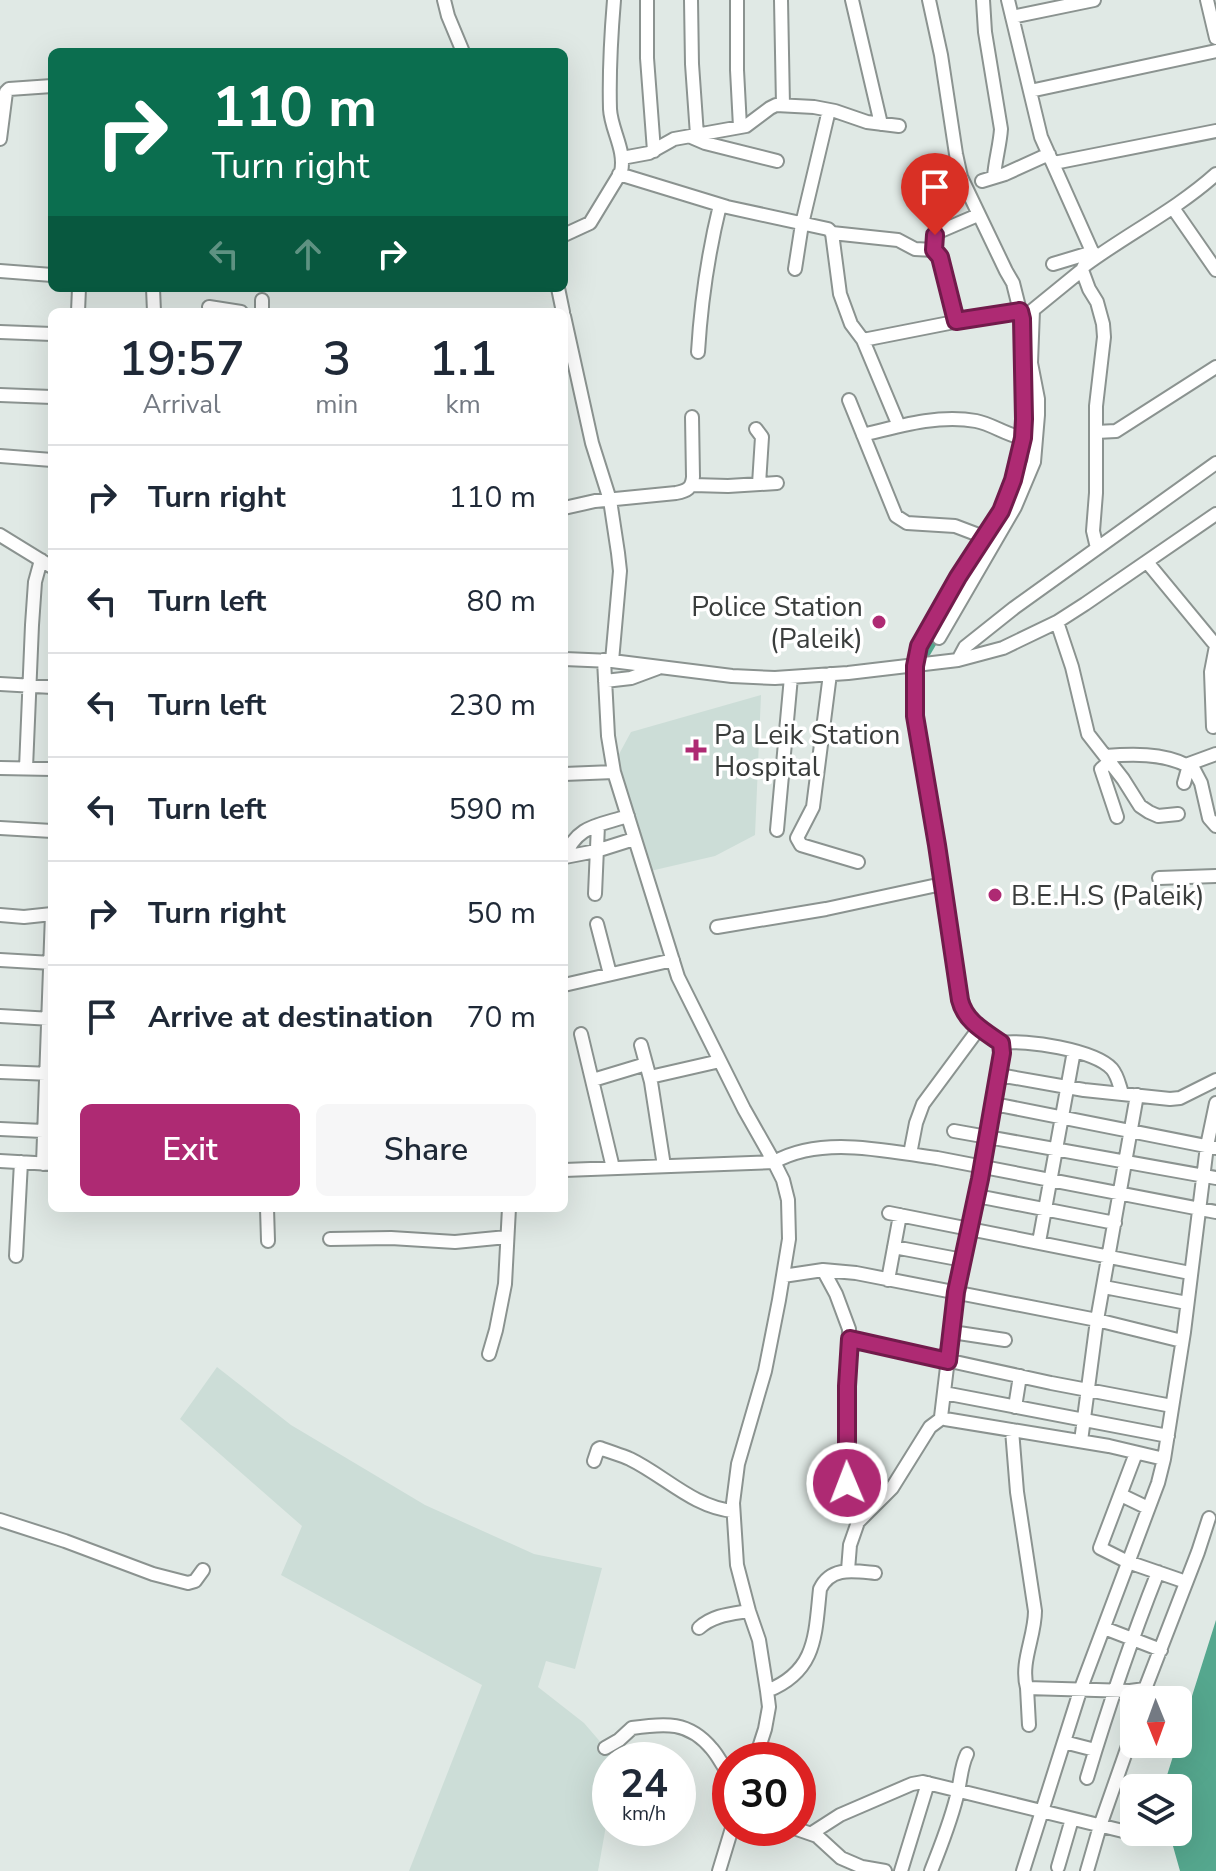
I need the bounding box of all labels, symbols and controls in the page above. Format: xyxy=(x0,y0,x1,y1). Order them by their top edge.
text: 110 m xyxy=(212,69,377,146)
icon: right xyxy=(80,80,184,184)
text: Turn right xyxy=(212,142,369,191)
pin xyxy=(901,153,969,235)
icon: arrive xyxy=(913,165,957,209)
icon: left xyxy=(202,232,246,276)
icon: ahead xyxy=(286,232,330,276)
icon: right xyxy=(370,232,414,276)
text: 19:57 xyxy=(118,326,245,392)
text: 3 xyxy=(322,326,351,392)
text: 1.1 xyxy=(429,326,498,392)
text: Arrival xyxy=(143,387,221,422)
text: min xyxy=(315,387,358,422)
text: km xyxy=(446,387,481,422)
icon: right xyxy=(80,475,124,519)
text: Turn right xyxy=(148,477,286,518)
text: 110 m xyxy=(449,477,536,518)
icon: left xyxy=(80,579,124,623)
text: Turn left xyxy=(148,581,266,622)
text: 80 m xyxy=(467,581,536,622)
place label: Police Station (Paleik) xyxy=(691,588,863,658)
marker: Police Station (Paleik) xyxy=(870,613,888,631)
icon: left xyxy=(80,683,124,727)
text: Turn left xyxy=(148,685,266,726)
text: 230 m xyxy=(449,685,536,726)
place label: Pa Leik Station Hospital xyxy=(714,716,900,786)
marker: Pa Leik Station Hospital xyxy=(685,739,707,761)
icon: left xyxy=(80,787,124,831)
text: Turn left xyxy=(148,789,266,830)
text: 590 m xyxy=(449,789,536,830)
place label: B.E.H.S (Paleik) xyxy=(1011,877,1205,915)
marker: B.E.H.S (Paleik) xyxy=(986,886,1004,904)
icon: right xyxy=(80,891,124,935)
text: Turn right xyxy=(148,893,286,934)
text: 50 m xyxy=(467,893,536,934)
icon: arrive xyxy=(80,995,124,1039)
text: Arrive at destination xyxy=(148,997,433,1038)
text: 70 m xyxy=(467,997,536,1038)
button: Exit xyxy=(80,1104,300,1196)
button: Share xyxy=(316,1104,536,1196)
position arrow xyxy=(805,1441,889,1525)
north arrow xyxy=(1120,1686,1192,1758)
map controls xyxy=(1120,1686,1192,1846)
speed limit sign: 30 xyxy=(712,1742,816,1846)
text: 24 xyxy=(620,1757,668,1811)
button: layers xyxy=(1120,1774,1192,1846)
text: km/h xyxy=(622,1800,666,1827)

